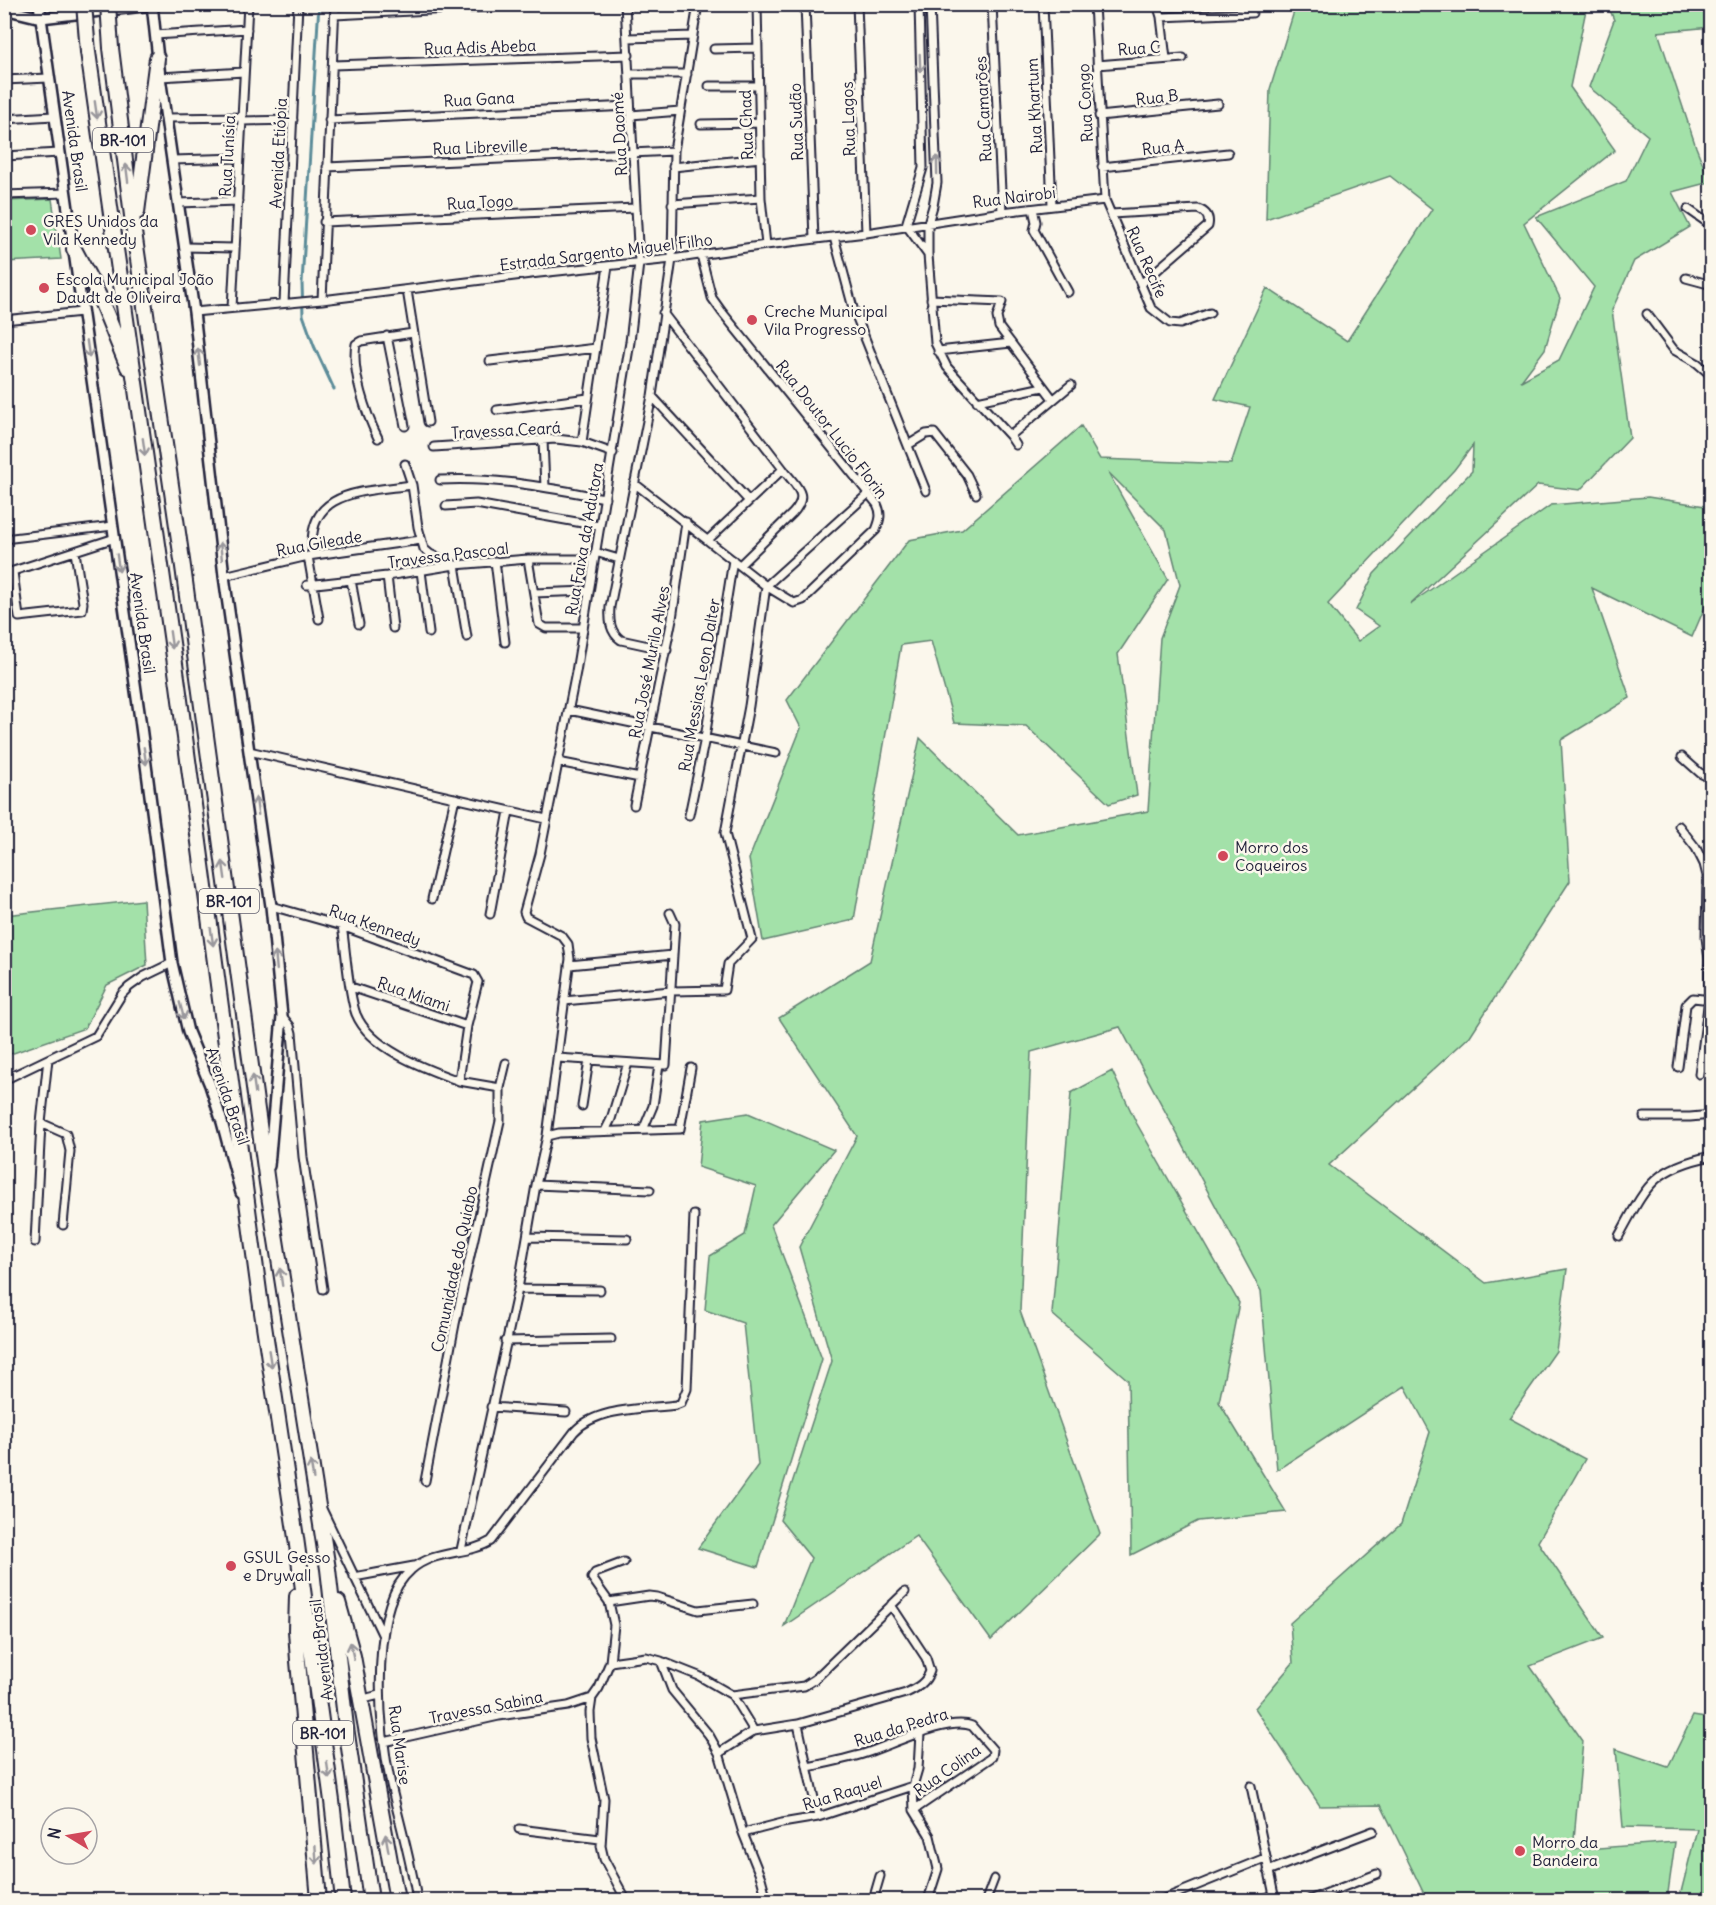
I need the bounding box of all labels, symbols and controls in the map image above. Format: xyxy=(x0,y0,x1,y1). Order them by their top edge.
street label: Rua Adis Abeba xyxy=(424,35,536,59)
street label: Rua C xyxy=(1117,37,1161,59)
one-way arrow xyxy=(915,52,926,72)
street label: Rua Camarões xyxy=(970,55,996,163)
street label: Rua Khartum xyxy=(1022,58,1046,154)
street label: Rua Congo xyxy=(1073,63,1097,143)
street label: Rua Lagos xyxy=(837,81,859,157)
street label: Rua Sudão xyxy=(785,83,807,161)
street label: Rua B xyxy=(1135,85,1179,109)
street label: Rua Gana xyxy=(443,87,515,111)
street label: Avenida Brasil xyxy=(58,89,92,193)
street label: Rua Chad xyxy=(735,89,757,161)
street label: Rua Daomé xyxy=(607,91,631,177)
street label: Avenida Etiópia xyxy=(265,97,291,209)
one-way arrow xyxy=(91,100,102,120)
street label: Rua Tunísia xyxy=(215,115,239,197)
road number: BR-101 xyxy=(93,128,153,152)
street label: Rua Libreville xyxy=(432,135,528,159)
street label: Rua A xyxy=(1141,135,1185,159)
one-way arrow xyxy=(931,156,943,176)
one-way arrow xyxy=(121,164,132,184)
street label: Rua Nairobi xyxy=(971,182,1057,212)
street label: Rua Togo xyxy=(446,190,514,214)
place label: GRES Unidos da Vila Kennedy xyxy=(43,211,158,249)
marker: GRES Unidos da Vila Kennedy xyxy=(24,223,38,237)
street label: Rua Recife xyxy=(1122,223,1172,301)
street label: Estrada Sargento Miguel Filho xyxy=(498,229,714,275)
place label: Escola Municipal João Daudt de Oliveira xyxy=(56,269,214,307)
marker: Escola Municipal João Daudt de Oliveira xyxy=(37,281,51,295)
place label: Creche Municipal Vila Progresso xyxy=(764,301,888,339)
marker: Creche Municipal Vila Progresso xyxy=(745,313,759,327)
one-way arrow xyxy=(82,338,93,358)
one-way arrow xyxy=(194,348,205,368)
street label: Rua Doutor Lucio Florin xyxy=(772,356,892,502)
street label: Travessa Ceará xyxy=(451,417,561,443)
one-way arrow xyxy=(139,437,150,456)
street label: Rua Faixa da Adutora xyxy=(561,461,607,617)
street label: Rua Gileade xyxy=(275,526,363,560)
street label: Travessa Pascoal xyxy=(386,538,510,572)
one-way arrow xyxy=(215,541,226,561)
one-way arrow xyxy=(113,552,124,572)
street label: Avenida Brasil xyxy=(126,571,160,675)
street label: Rua José Murilo Alves xyxy=(624,584,674,740)
street label: Rua Messias Leon Dalter xyxy=(674,596,724,773)
one-way arrow xyxy=(166,630,177,649)
one-way arrow xyxy=(140,745,151,765)
one-way arrow xyxy=(252,797,263,817)
place label: Morro dos Coqueiros xyxy=(1235,837,1308,875)
marker: Morro dos Coqueiros xyxy=(1216,849,1230,863)
one-way arrow xyxy=(219,861,230,881)
road number: BR-101 xyxy=(199,889,259,913)
street label: Rua Kennedy xyxy=(326,900,424,950)
one-way arrow xyxy=(206,927,217,947)
one-way arrow xyxy=(270,952,281,971)
street label: Rua Miami xyxy=(375,972,453,1016)
one-way arrow xyxy=(177,1001,188,1020)
street label: Avenida Brasil xyxy=(202,1044,254,1148)
one-way arrow xyxy=(248,1075,259,1095)
street label: Comunidade do Quiabo xyxy=(427,1184,481,1354)
one-way arrow xyxy=(275,1268,286,1288)
one-way arrow xyxy=(265,1349,276,1369)
one-way arrow xyxy=(306,1461,317,1480)
place label: GSUL Gesso e Drywall xyxy=(243,1547,331,1585)
marker: GSUL Gesso e Drywall xyxy=(224,1559,238,1573)
street label: Avenida Brasil xyxy=(305,1598,337,1702)
one-way arrow xyxy=(345,1642,357,1661)
street label: Travessa Sabina xyxy=(427,1686,545,1728)
street label: Rua da Pedra xyxy=(852,1703,950,1751)
street label: Rua Marise xyxy=(385,1704,415,1786)
road number: BR-101 xyxy=(293,1721,353,1745)
street label: Rua Colina xyxy=(910,1740,984,1800)
one-way arrow xyxy=(322,1760,333,1779)
street label: Rua Raquel xyxy=(800,1771,884,1815)
north arrow xyxy=(39,1806,99,1866)
text: N xyxy=(43,1826,65,1840)
place label: Morro da Bandeira xyxy=(1532,1832,1598,1870)
one-way arrow xyxy=(381,1833,392,1853)
marker: Morro da Bandeira xyxy=(1513,1844,1527,1858)
one-way arrow xyxy=(310,1845,321,1865)

